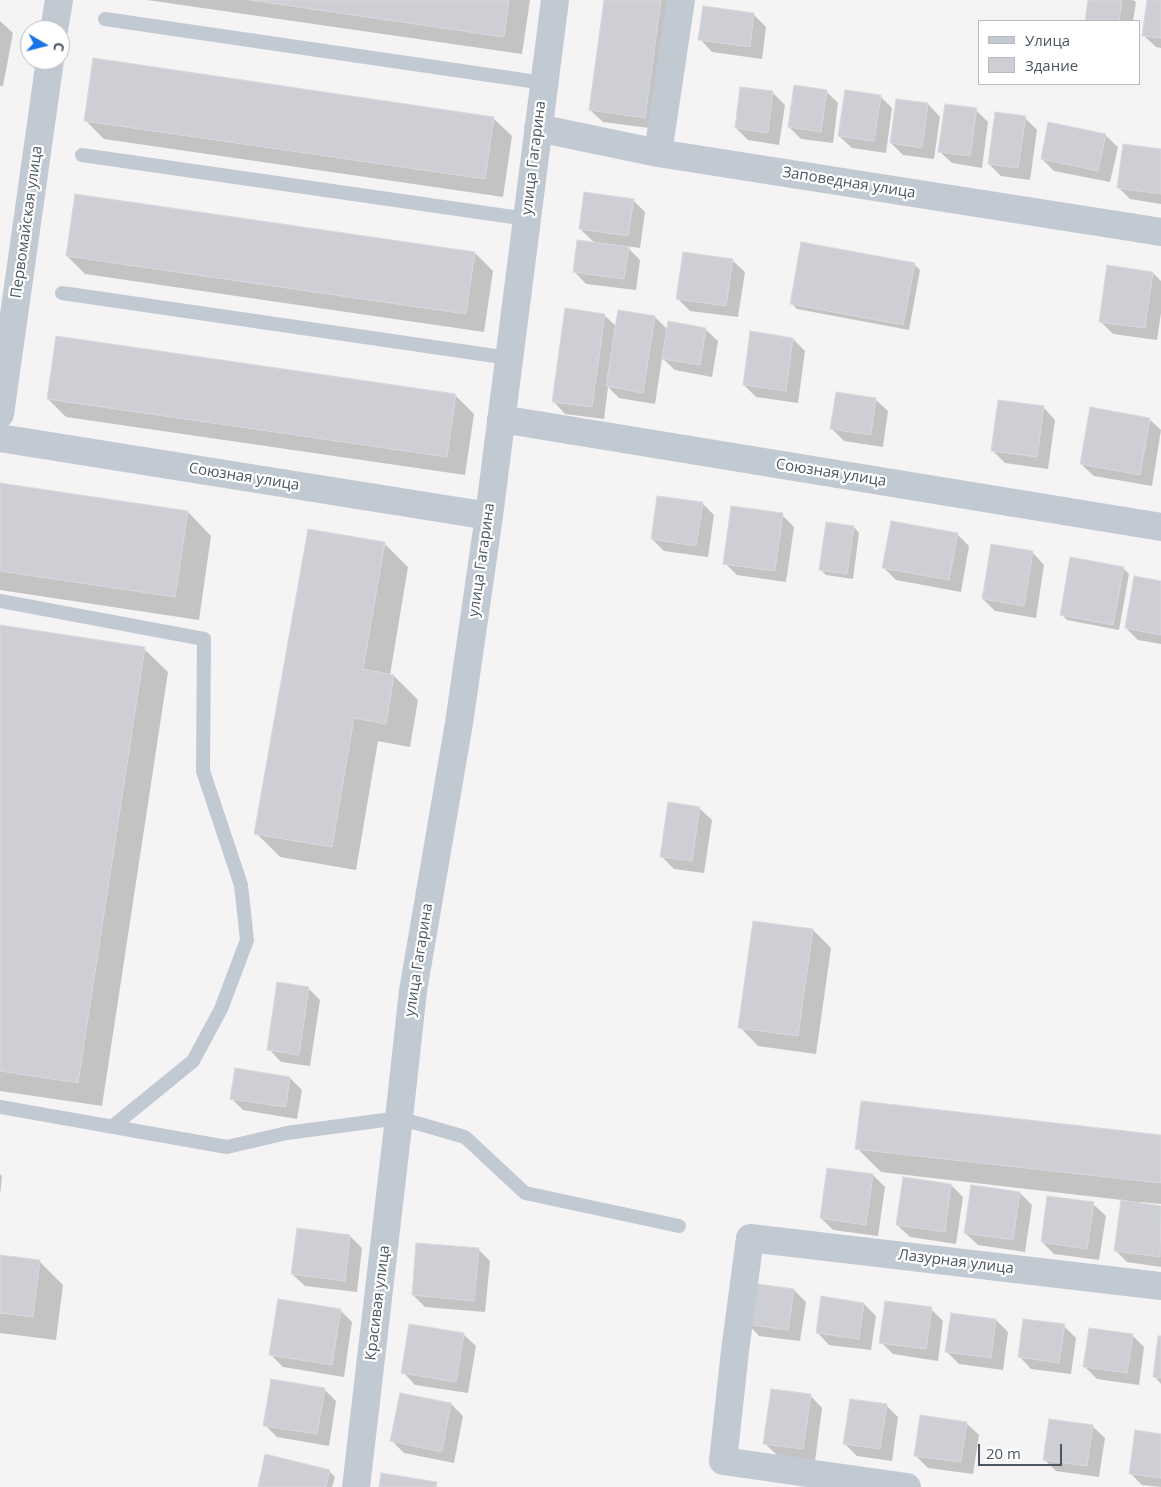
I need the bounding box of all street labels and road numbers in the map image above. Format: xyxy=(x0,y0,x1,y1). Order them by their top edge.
street label: улица Гагарина xyxy=(518,100,550,216)
street label: Первомайская улица xyxy=(7,145,47,299)
street label: Заповедная улица xyxy=(781,164,917,202)
street label: Союзная улица xyxy=(775,455,887,491)
street label: Союзная улица xyxy=(188,459,300,495)
street label: улица Гагарина xyxy=(465,502,499,618)
street label: улица Гагарина xyxy=(401,902,437,1018)
street label: Красивая улица xyxy=(362,1244,394,1362)
street label: Лазурная улица xyxy=(897,1246,1015,1278)

